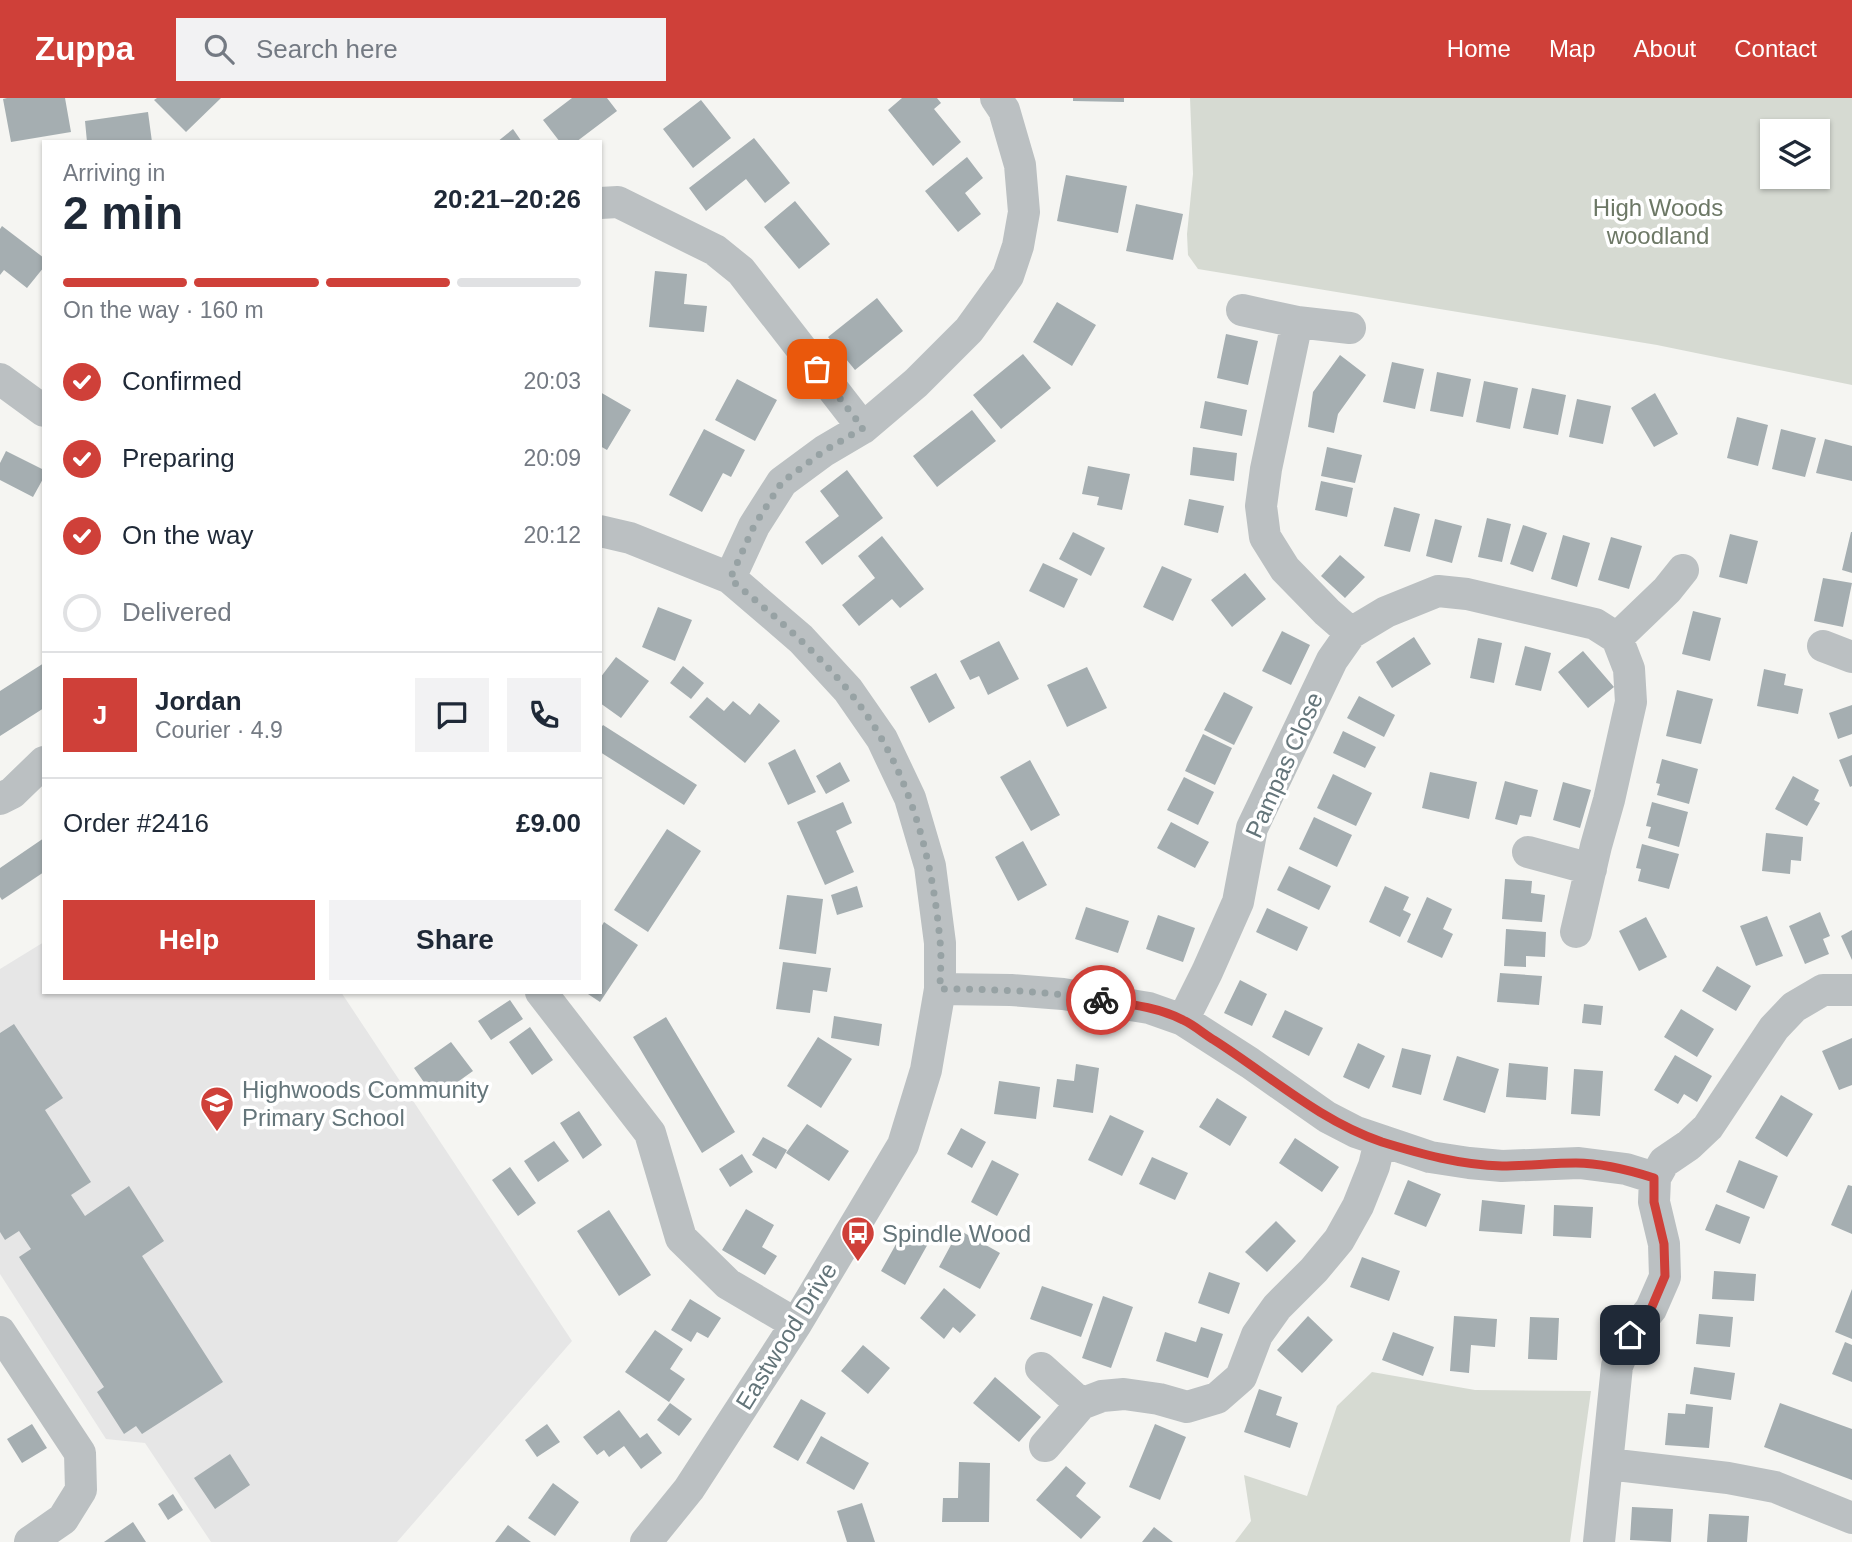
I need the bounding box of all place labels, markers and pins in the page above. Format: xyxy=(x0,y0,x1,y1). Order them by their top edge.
pin xyxy=(787,339,847,399)
place label: Highwoods Community Primary School xyxy=(242,1076,489,1131)
school or university icon: Highwoods Community Primary School xyxy=(198,1084,236,1133)
bus stop icon: Spindle Wood xyxy=(839,1214,877,1263)
place label: Spindle Wood xyxy=(882,1220,1031,1247)
pin xyxy=(1600,1305,1660,1365)

